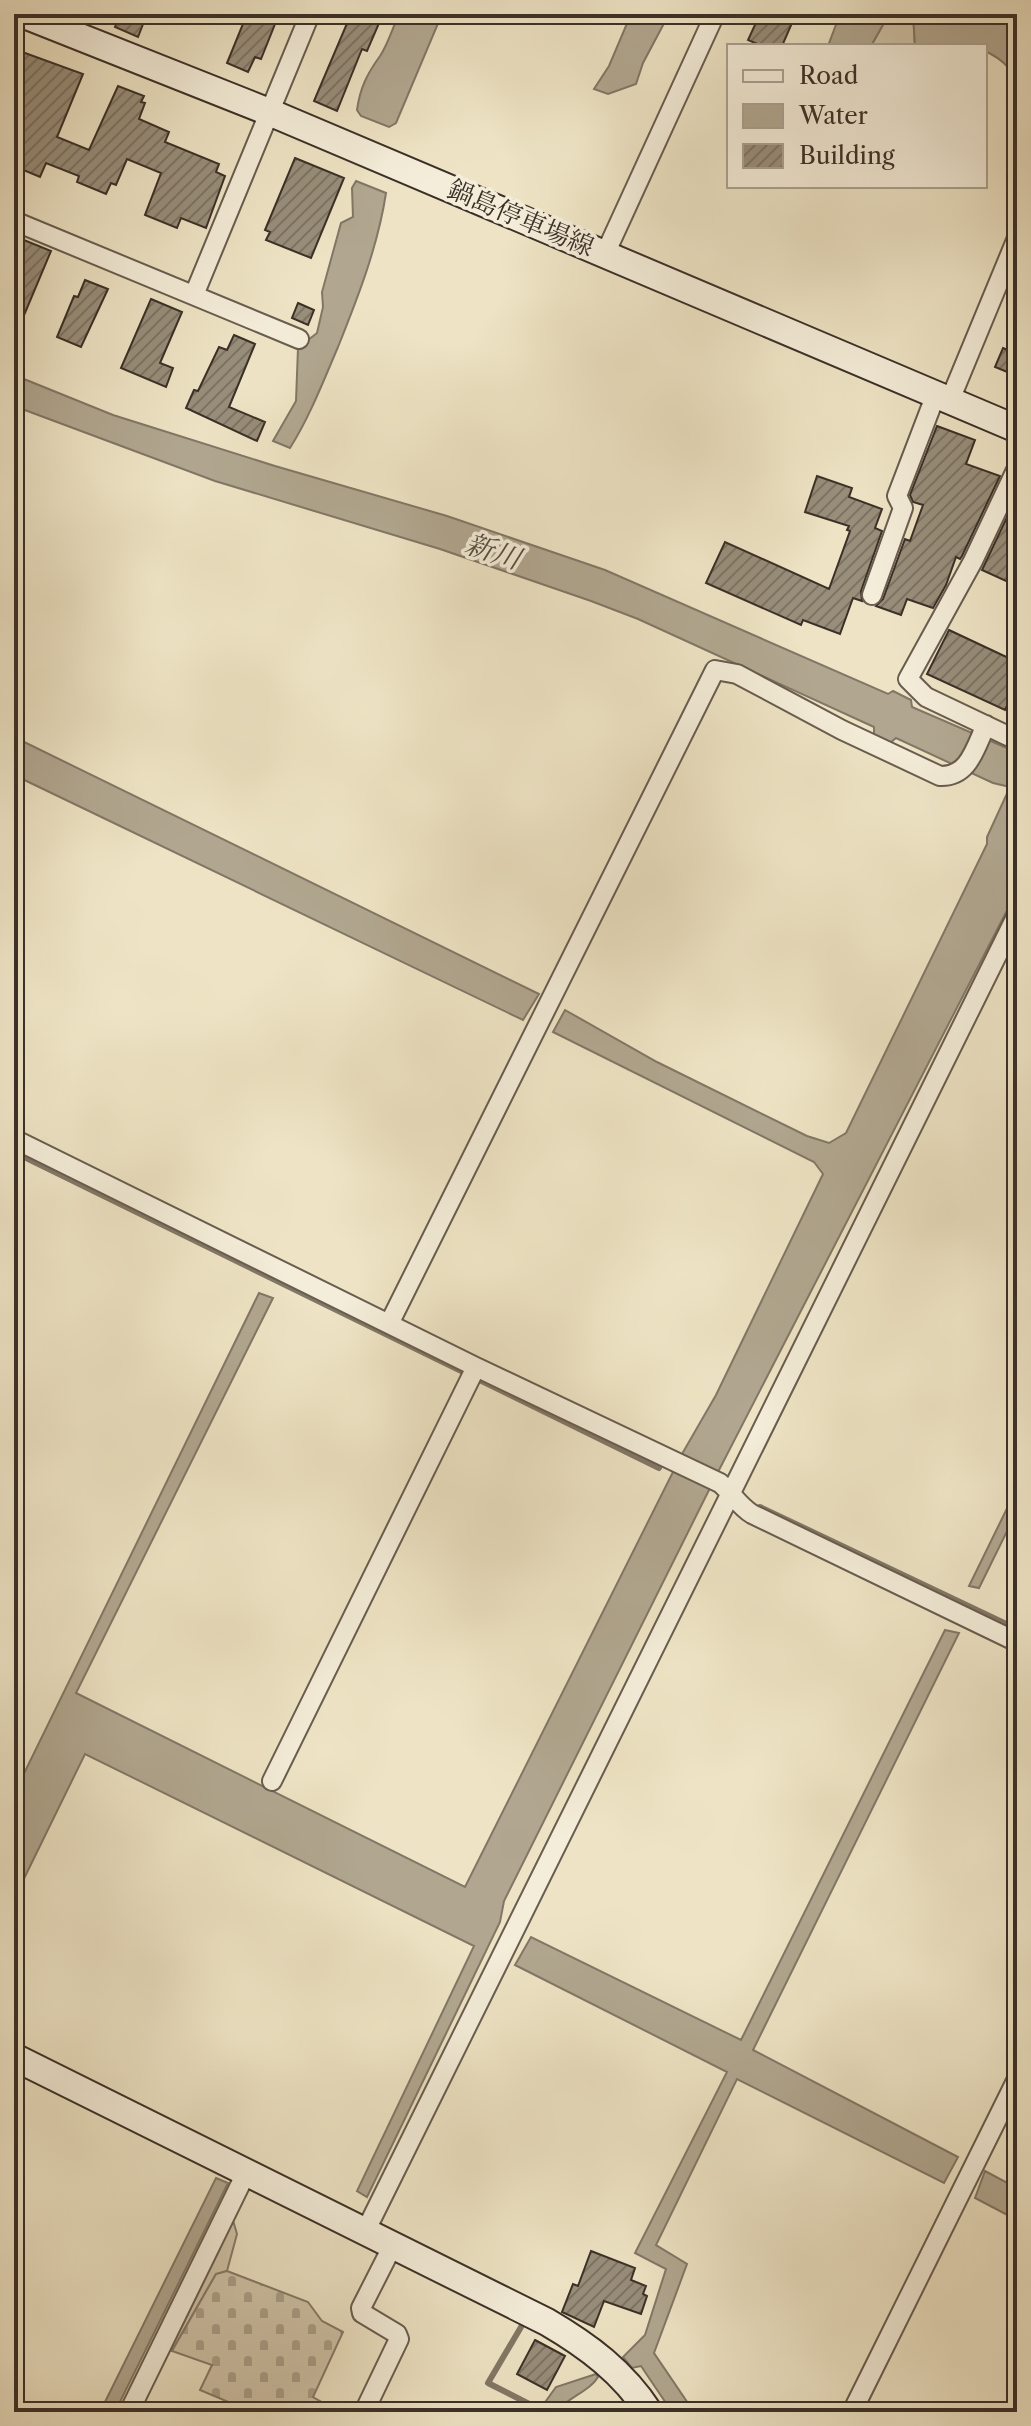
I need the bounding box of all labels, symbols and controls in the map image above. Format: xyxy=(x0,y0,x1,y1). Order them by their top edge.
legend xyxy=(727,44,987,188)
text: Road xyxy=(799,61,859,90)
text: Water xyxy=(798,101,868,130)
text: Building xyxy=(799,141,895,170)
street label: 鍋島停車場線 xyxy=(443,173,599,263)
water label: 新川 xyxy=(461,526,528,577)

